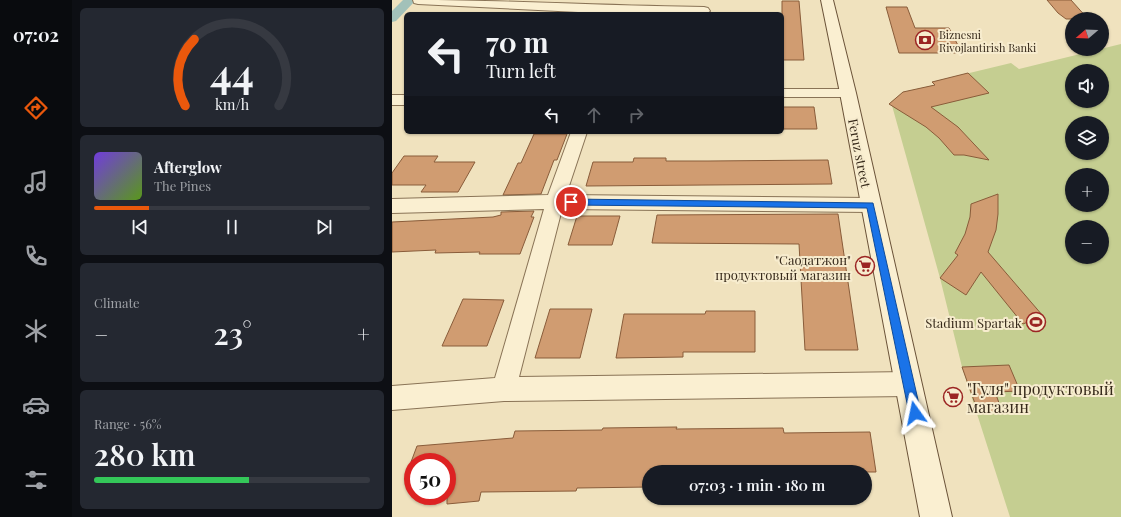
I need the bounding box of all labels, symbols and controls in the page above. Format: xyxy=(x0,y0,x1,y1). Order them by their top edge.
north arrow xyxy=(1065,12,1109,56)
map controls xyxy=(1065,12,1109,264)
text: 07:02 xyxy=(13,23,59,47)
text: 70 m xyxy=(486,23,549,60)
place label: Biznesni Rivojlantirish Banki xyxy=(939,27,1036,55)
icon: left xyxy=(420,28,472,80)
bank icon: Biznesni Rivojlantirish Banki xyxy=(914,29,936,51)
text: 44 xyxy=(210,43,254,98)
text: Turn left xyxy=(486,59,556,83)
button: sound xyxy=(1065,64,1109,108)
icon: directions xyxy=(22,94,50,122)
text: km/h xyxy=(215,94,250,113)
icon: left xyxy=(541,104,563,126)
icon: ahead xyxy=(583,104,605,126)
icon: right xyxy=(625,104,647,126)
button: layers xyxy=(1065,116,1109,160)
street label: Feruz street xyxy=(845,117,875,189)
text: Afterglow xyxy=(154,157,222,177)
icon: music xyxy=(22,168,50,196)
button: + xyxy=(1065,168,1109,212)
text: The Pines xyxy=(154,177,211,194)
pin xyxy=(554,185,588,219)
icon: arrive xyxy=(560,191,582,213)
icon: previous xyxy=(129,216,151,238)
icon: pause xyxy=(221,216,243,238)
icon: next xyxy=(313,216,335,238)
button: − xyxy=(1065,220,1109,264)
icon: phone xyxy=(22,242,50,270)
place label: "Саодатжон" продуктовый магазин xyxy=(715,251,851,283)
supermarket icon: "Саодатжон" продуктовый магазин xyxy=(854,255,876,277)
text: Climate xyxy=(94,294,140,311)
sports icon: Stadium Spartak xyxy=(1025,311,1047,333)
text: 23° xyxy=(214,313,252,353)
place label: Stadium Spartak xyxy=(925,314,1023,331)
icon: climate xyxy=(22,317,50,345)
text: − xyxy=(94,319,108,349)
text: + xyxy=(357,319,370,349)
place label: "Гуля" продуктовый магазин xyxy=(967,378,1114,417)
supermarket icon: "Гуля" продуктовый магазин xyxy=(942,386,964,408)
icon: car xyxy=(22,391,50,419)
position arrow xyxy=(894,392,936,434)
text: Range · 56% xyxy=(94,415,162,432)
text: 280 km xyxy=(94,434,195,474)
speed limit sign: 50 xyxy=(404,453,456,505)
icon: filters xyxy=(22,466,50,494)
text: 07:03 · 1 min · 180 m xyxy=(689,475,825,495)

